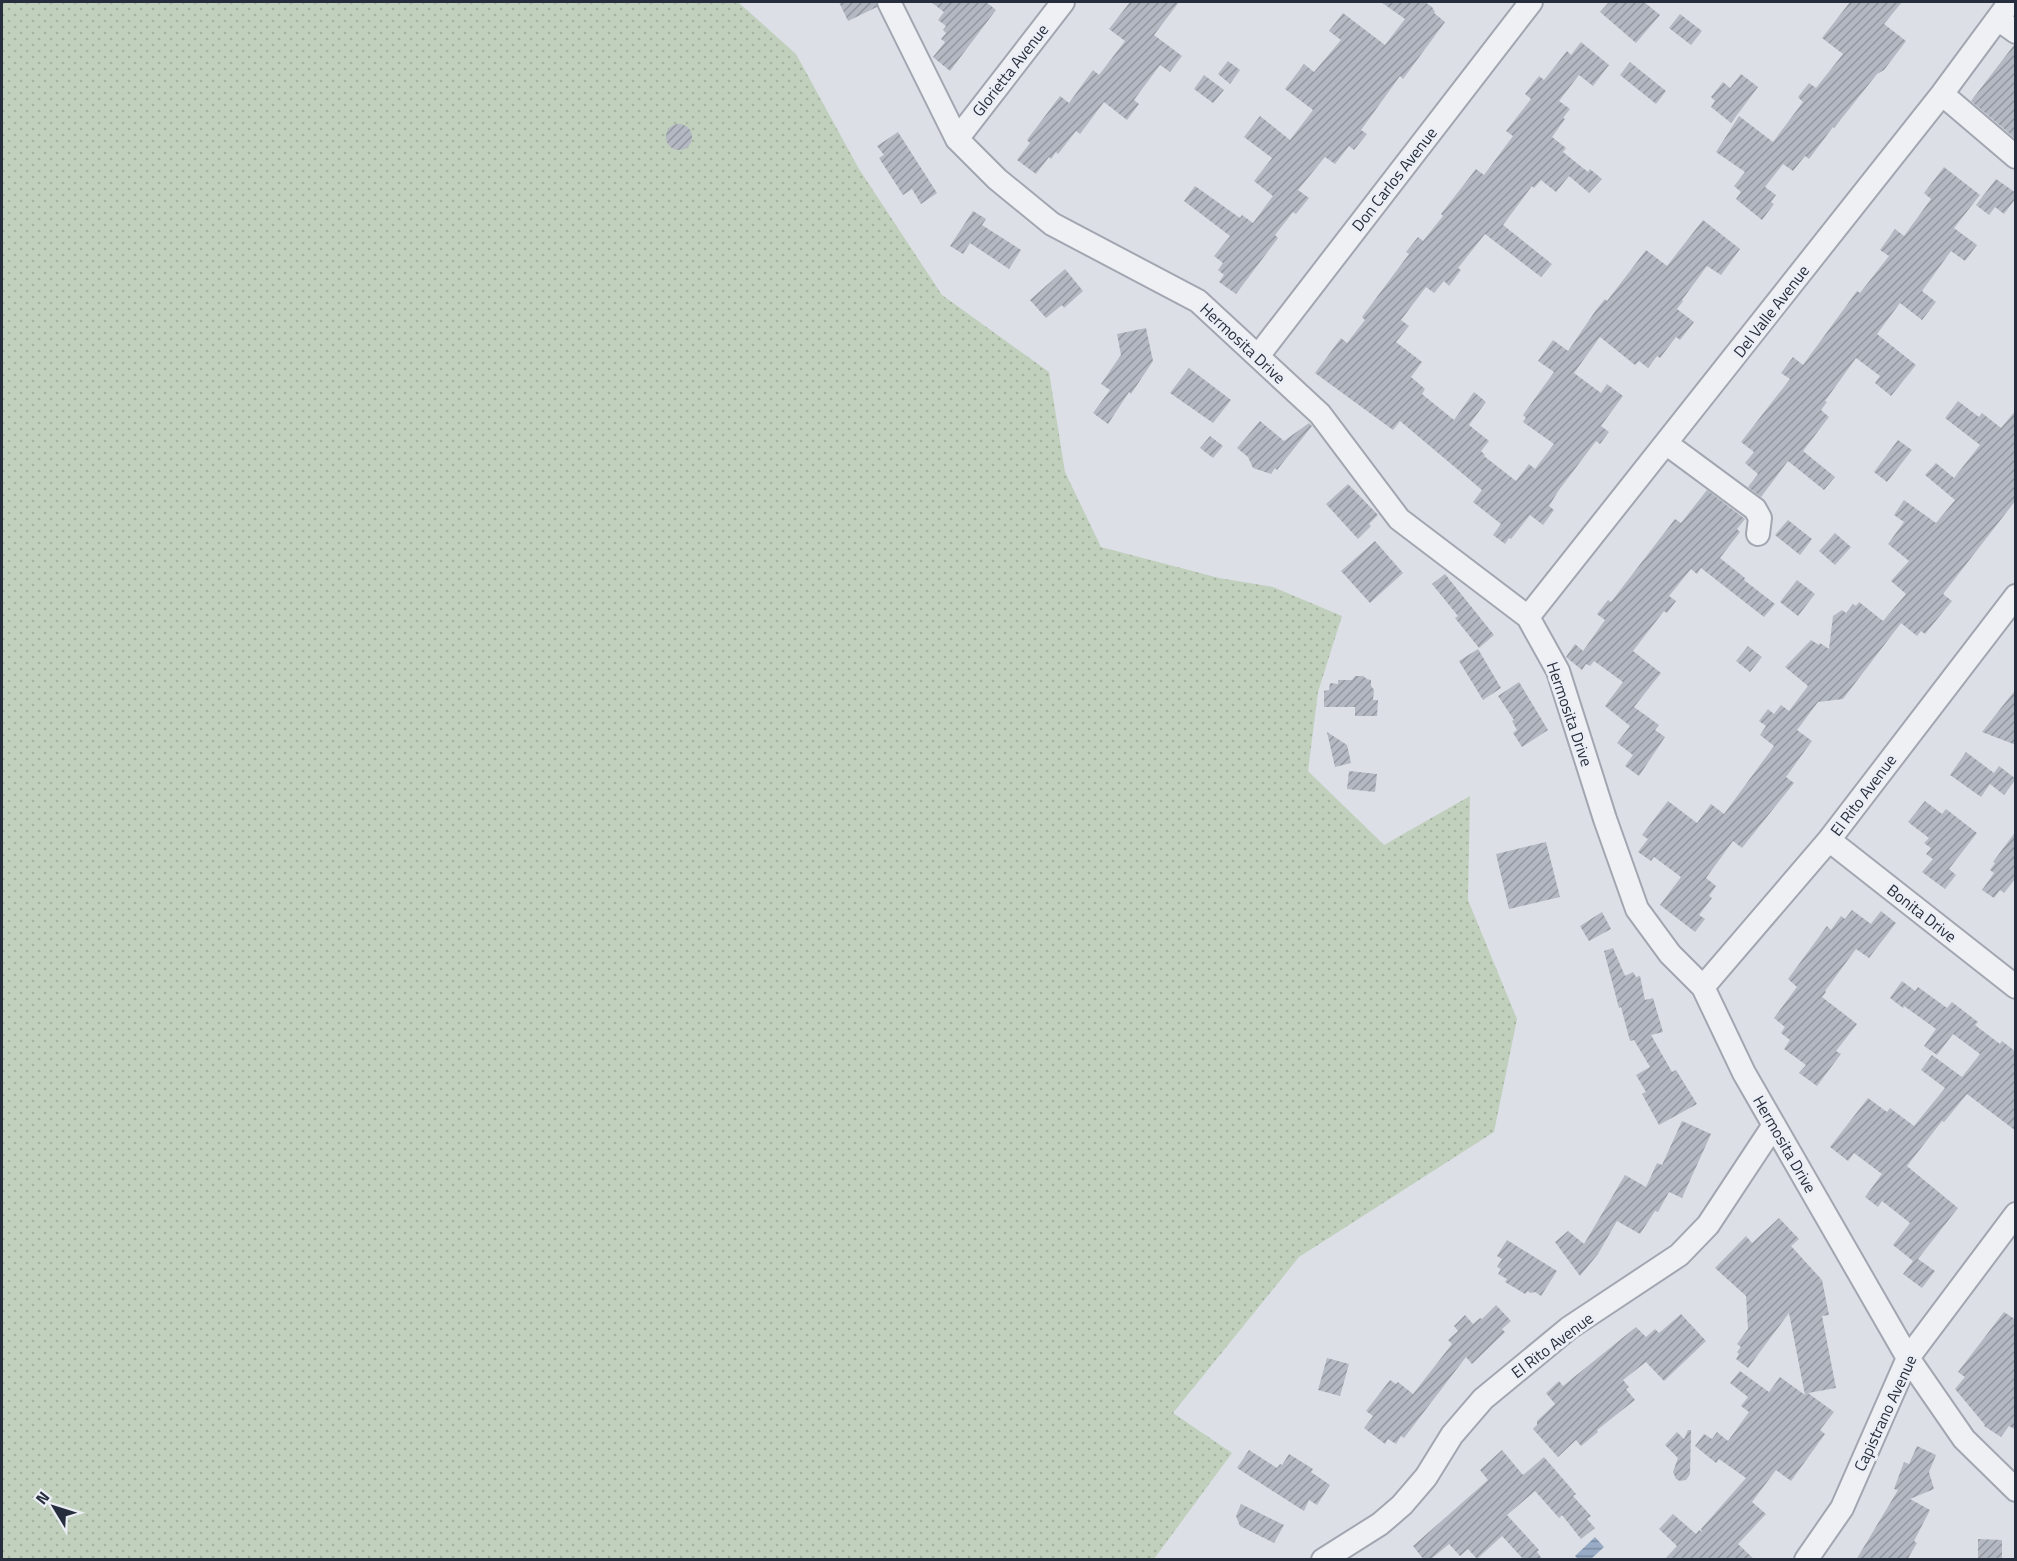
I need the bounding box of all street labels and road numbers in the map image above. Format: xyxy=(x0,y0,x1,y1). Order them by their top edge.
street label: Glorietta Avenue xyxy=(966,19,1054,121)
street label: Don Carlos Avenue xyxy=(1346,122,1442,236)
street label: Del Valle Avenue xyxy=(1727,260,1815,362)
street label: Hermosita Drive xyxy=(1195,297,1291,389)
street label: Hermosita Drive xyxy=(1541,658,1599,770)
street label: El Rito Avenue xyxy=(1824,749,1902,841)
street label: Bonita Drive xyxy=(1882,878,1962,948)
street label: Hermosita Drive xyxy=(1747,1091,1823,1197)
street label: El Rito Avenue xyxy=(1506,1306,1598,1384)
street label: Capistrano Avenue xyxy=(1848,1351,1922,1475)

